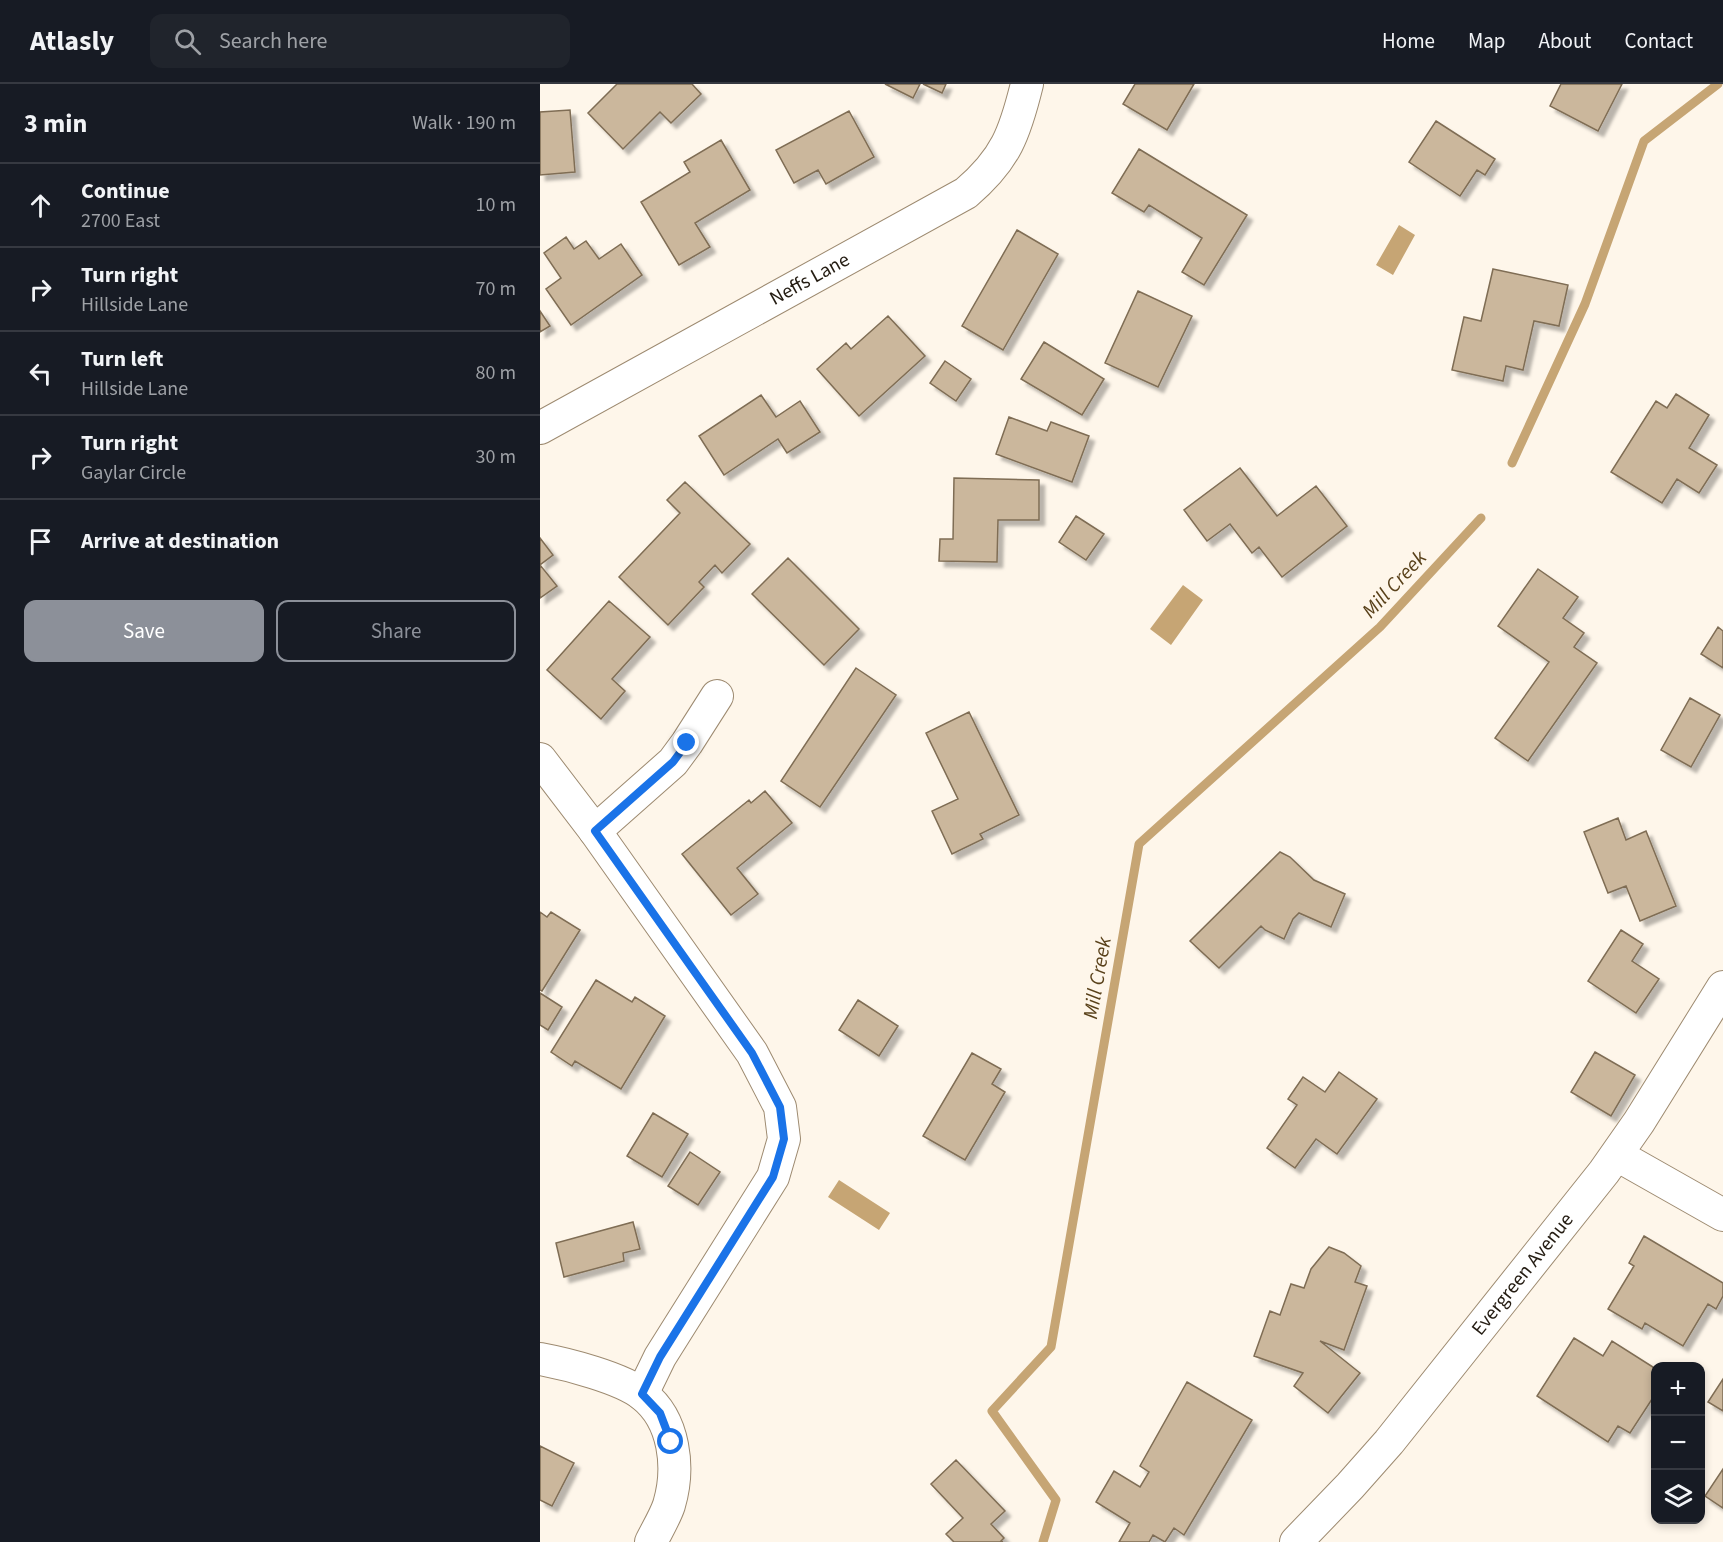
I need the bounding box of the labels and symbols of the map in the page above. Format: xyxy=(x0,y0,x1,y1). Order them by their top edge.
street label: Neffs Lane xyxy=(765,246,855,313)
water label: Mill Creek xyxy=(1355,543,1434,625)
route end xyxy=(673,729,699,755)
water label: Mill Creek xyxy=(1075,934,1119,1022)
street label: Evergreen Avenue xyxy=(1465,1207,1580,1342)
route start xyxy=(657,1428,683,1454)

